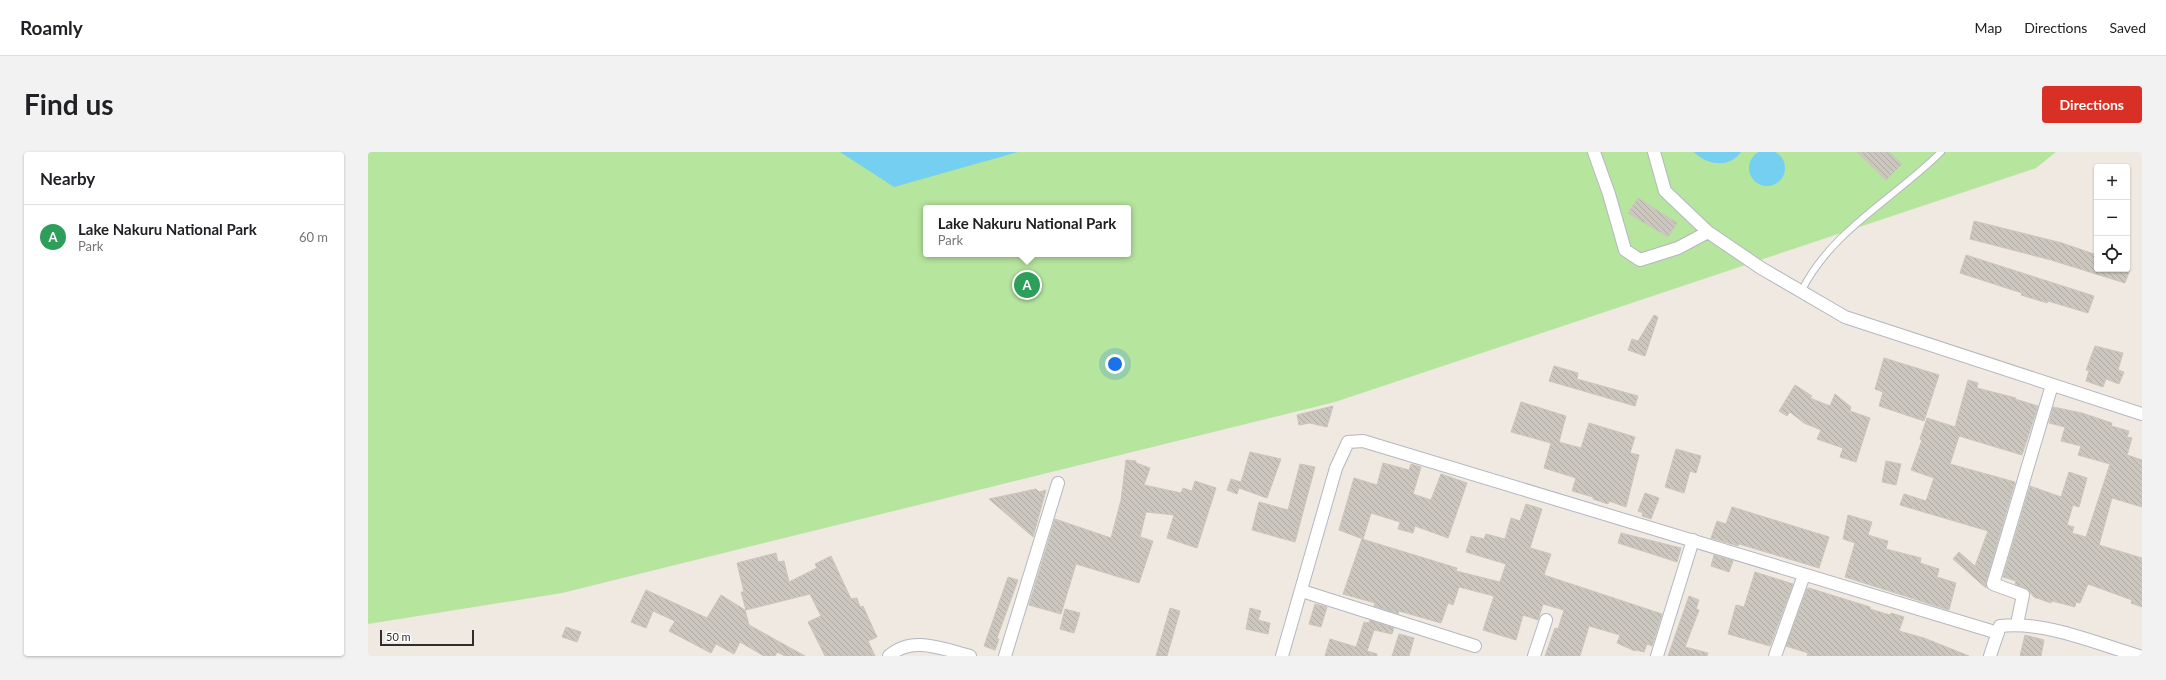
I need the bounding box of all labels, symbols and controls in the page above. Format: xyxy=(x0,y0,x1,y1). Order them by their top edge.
text: Roamly xyxy=(20,16,83,39)
text: Map xyxy=(1975,19,2002,36)
text: Directions xyxy=(2024,19,2087,36)
text: Saved xyxy=(2109,19,2146,36)
button: Directions xyxy=(2042,86,2142,123)
text: Find us xyxy=(24,87,114,121)
map controls xyxy=(2094,164,2130,272)
button: + xyxy=(2094,164,2130,200)
text: Nearby xyxy=(40,168,95,189)
button: − xyxy=(2094,200,2130,236)
popup xyxy=(923,205,1131,257)
text: Lake Nakuru National Park xyxy=(938,214,1116,232)
text: Lake Nakuru National Park xyxy=(78,220,257,238)
text: A xyxy=(48,229,58,245)
text: 60 m xyxy=(299,229,328,245)
text: Park xyxy=(938,232,963,248)
button: locate xyxy=(2094,236,2130,272)
text: Park xyxy=(78,238,103,254)
pin: A xyxy=(1014,270,1040,300)
your location xyxy=(1105,354,1125,374)
scale bar xyxy=(380,628,474,647)
text: 50 m xyxy=(386,630,411,643)

